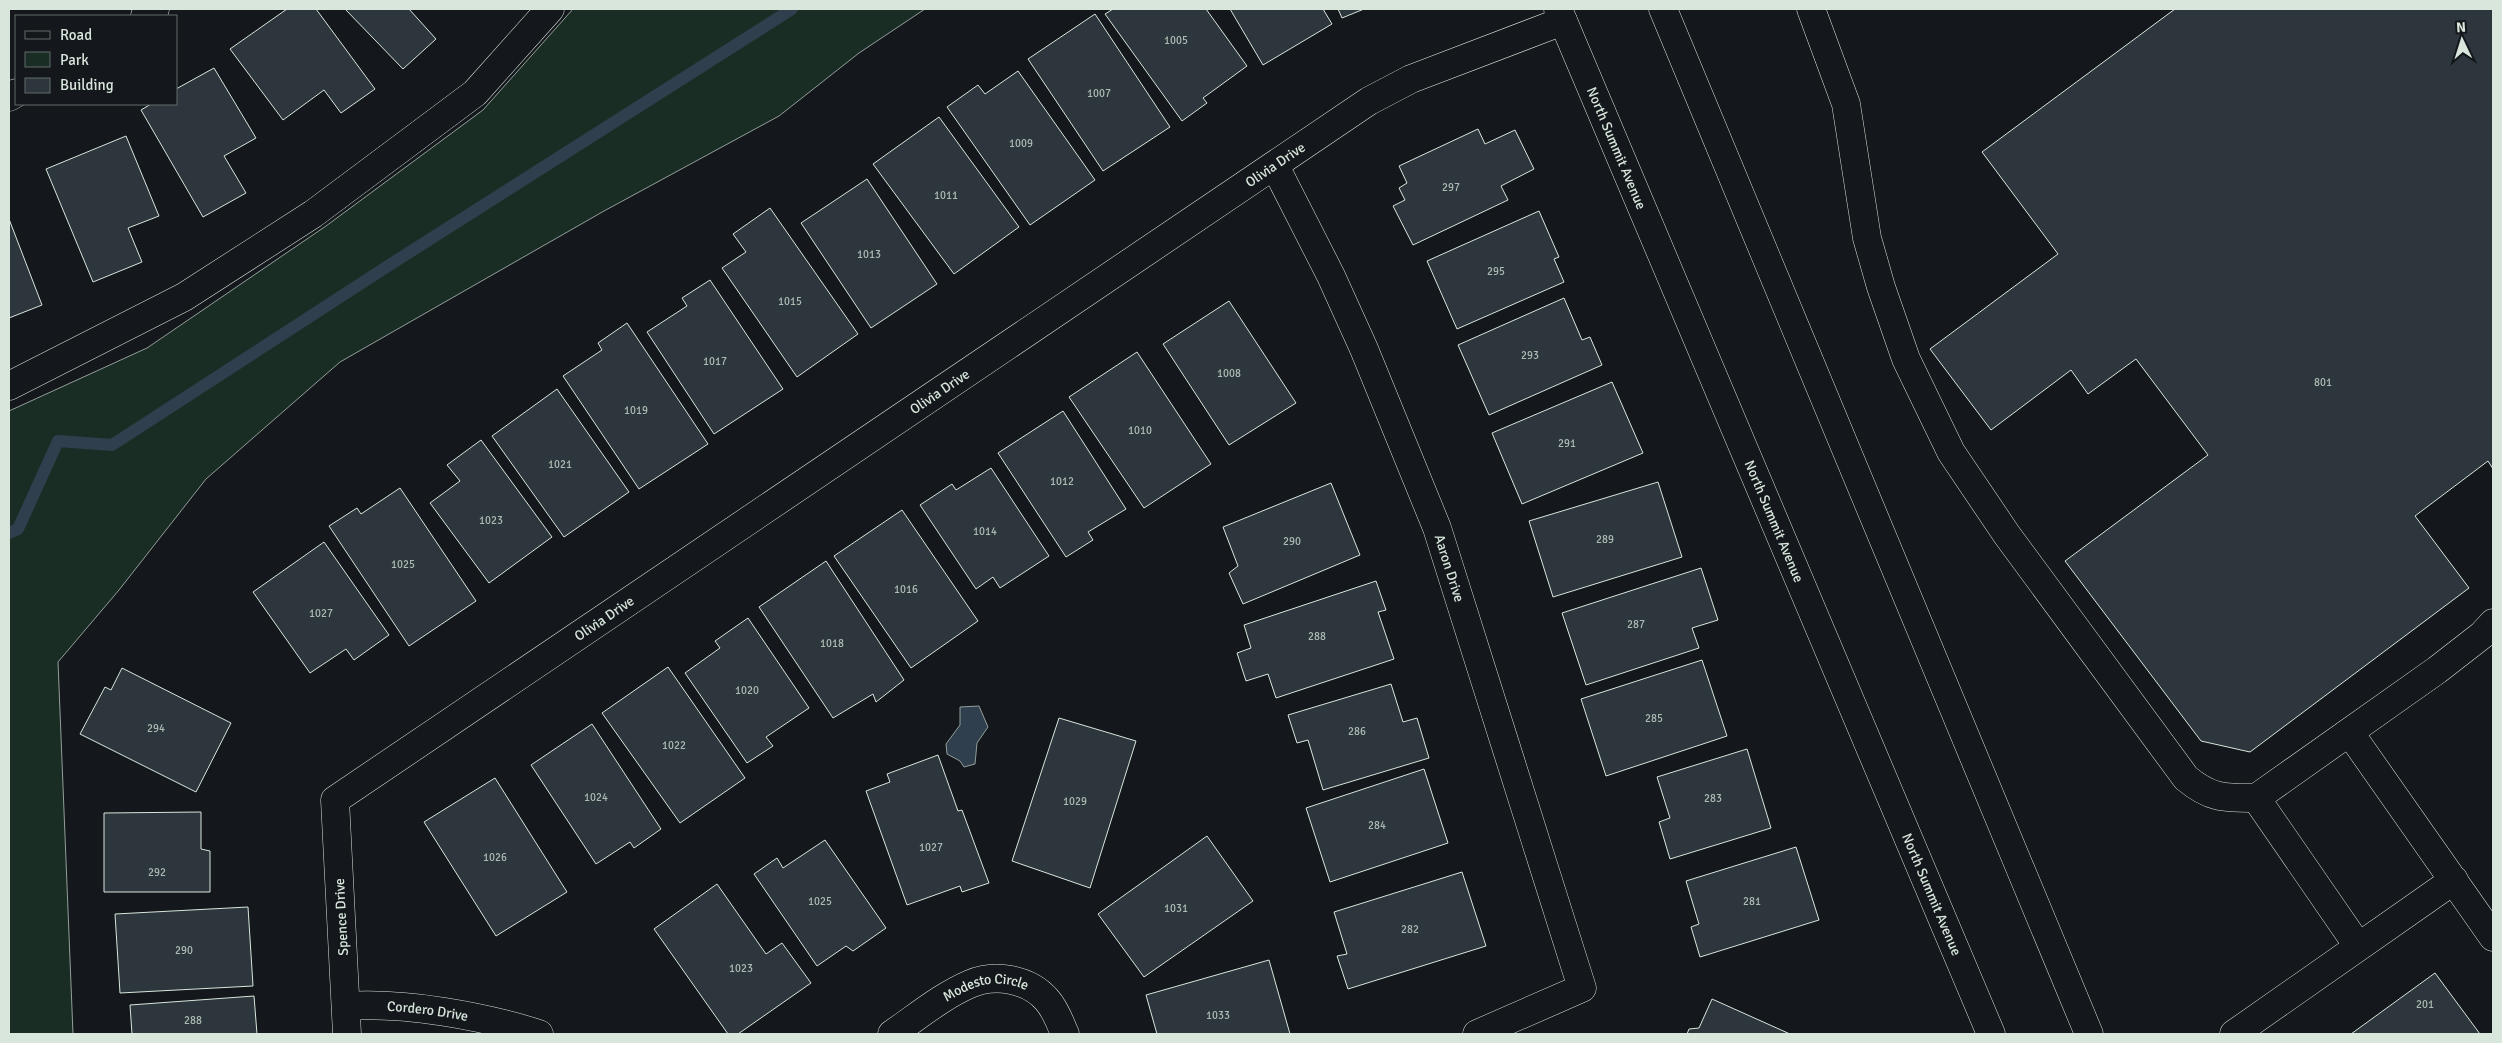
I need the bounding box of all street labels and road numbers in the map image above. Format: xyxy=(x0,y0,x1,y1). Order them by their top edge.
street label: North Summit Avenue xyxy=(1583,85,1650,212)
street label: Olivia Drive xyxy=(1242,139,1308,191)
street label: Olivia Drive xyxy=(907,366,973,418)
street label: North Summit Avenue xyxy=(1741,458,1807,585)
street label: Aaron Drive xyxy=(1431,532,1468,604)
street label: Olivia Drive xyxy=(571,592,637,645)
street label: North Summit Avenue xyxy=(1898,831,1965,958)
street label: Spence Drive xyxy=(331,878,352,956)
street label: Modesto Circle xyxy=(940,971,1031,1005)
street label: Cordero Drive xyxy=(387,998,470,1025)

